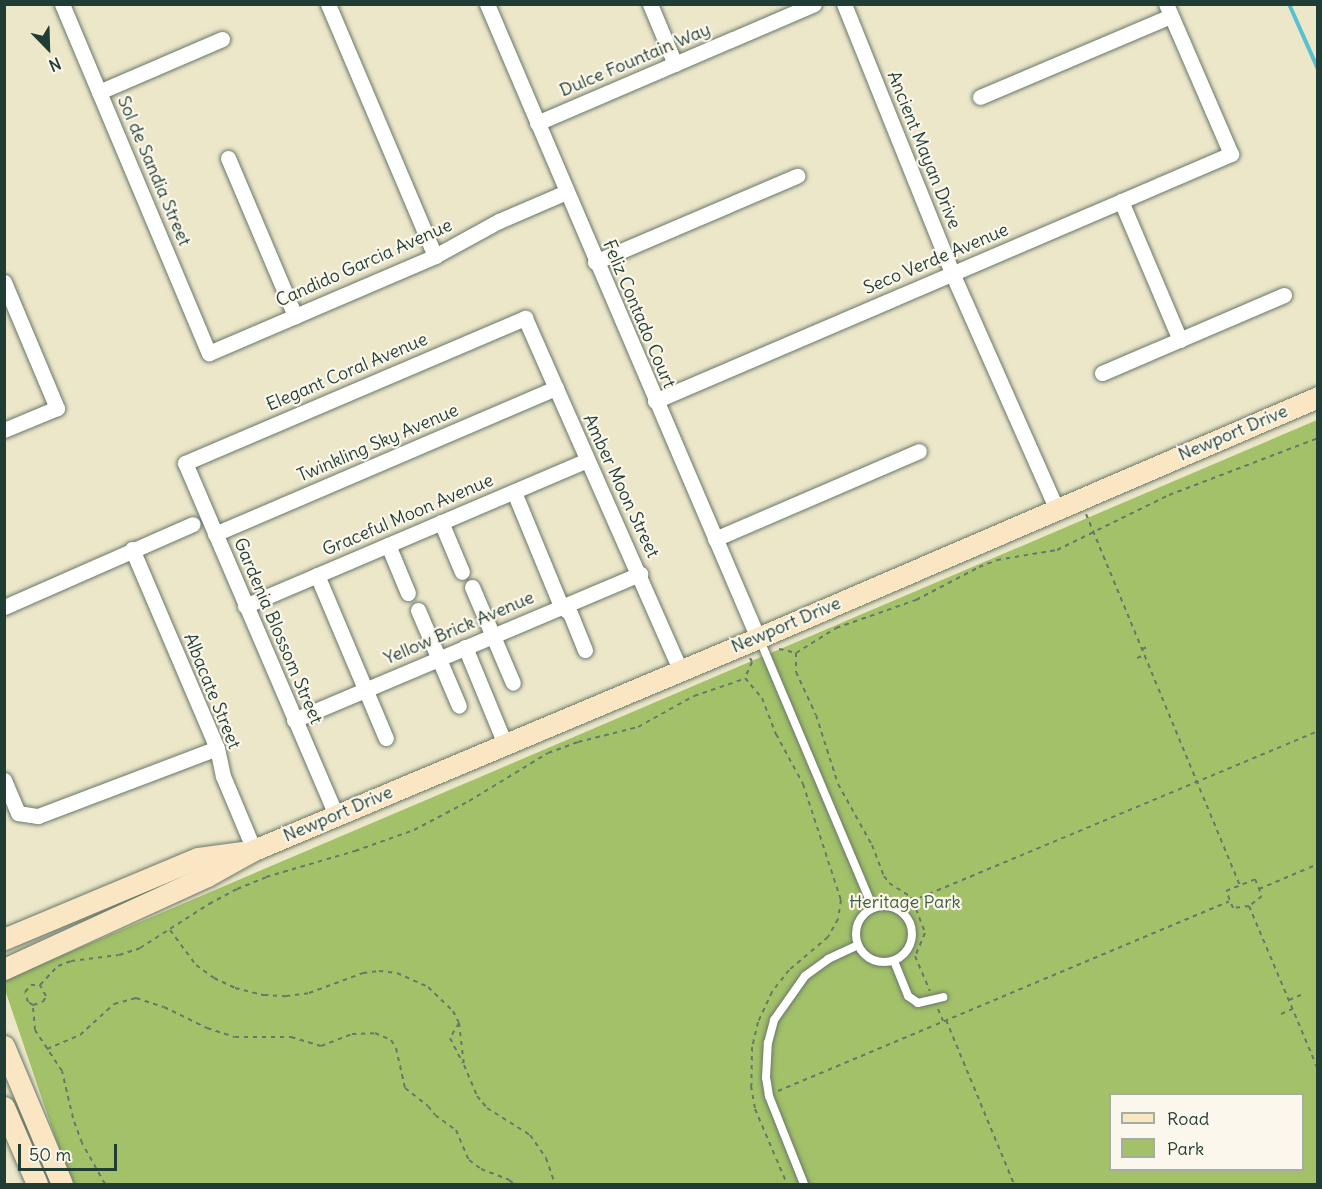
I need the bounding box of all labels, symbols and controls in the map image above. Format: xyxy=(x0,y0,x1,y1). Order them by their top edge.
north arrow xyxy=(18,18,78,78)
street label: Dulce Fountain Way xyxy=(556,18,714,102)
text: N xyxy=(46,53,64,76)
street label: Ancient Mayan Drive xyxy=(883,68,965,232)
street label: Sol de Sandia Street xyxy=(113,93,195,249)
street label: Candido Garcia Avenue xyxy=(273,214,455,312)
street label: Seco Verde Avenue xyxy=(860,219,1012,299)
street label: Feliz Contado Court xyxy=(598,237,680,391)
street label: Elegant Coral Avenue xyxy=(263,328,431,416)
street label: Twinkling Sky Avenue xyxy=(294,399,462,487)
street label: Newport Drive xyxy=(1175,400,1291,466)
street label: Amber Moon Street xyxy=(578,411,664,561)
street label: Graceful Moon Avenue xyxy=(319,469,497,561)
street label: Gardenia Blossom Street xyxy=(229,535,327,727)
street label: Yellow Brick Avenue xyxy=(381,587,537,669)
street label: Newport Drive xyxy=(728,592,844,658)
street label: Albacate Street xyxy=(179,630,245,752)
street label: Newport Drive xyxy=(280,781,396,847)
park label: Heritage Park xyxy=(849,891,961,913)
legend xyxy=(1109,1093,1304,1171)
text: Road xyxy=(1167,1107,1209,1130)
scale bar xyxy=(21,1132,120,1170)
text: Park xyxy=(1167,1137,1204,1160)
text: 50 m xyxy=(29,1143,71,1166)

